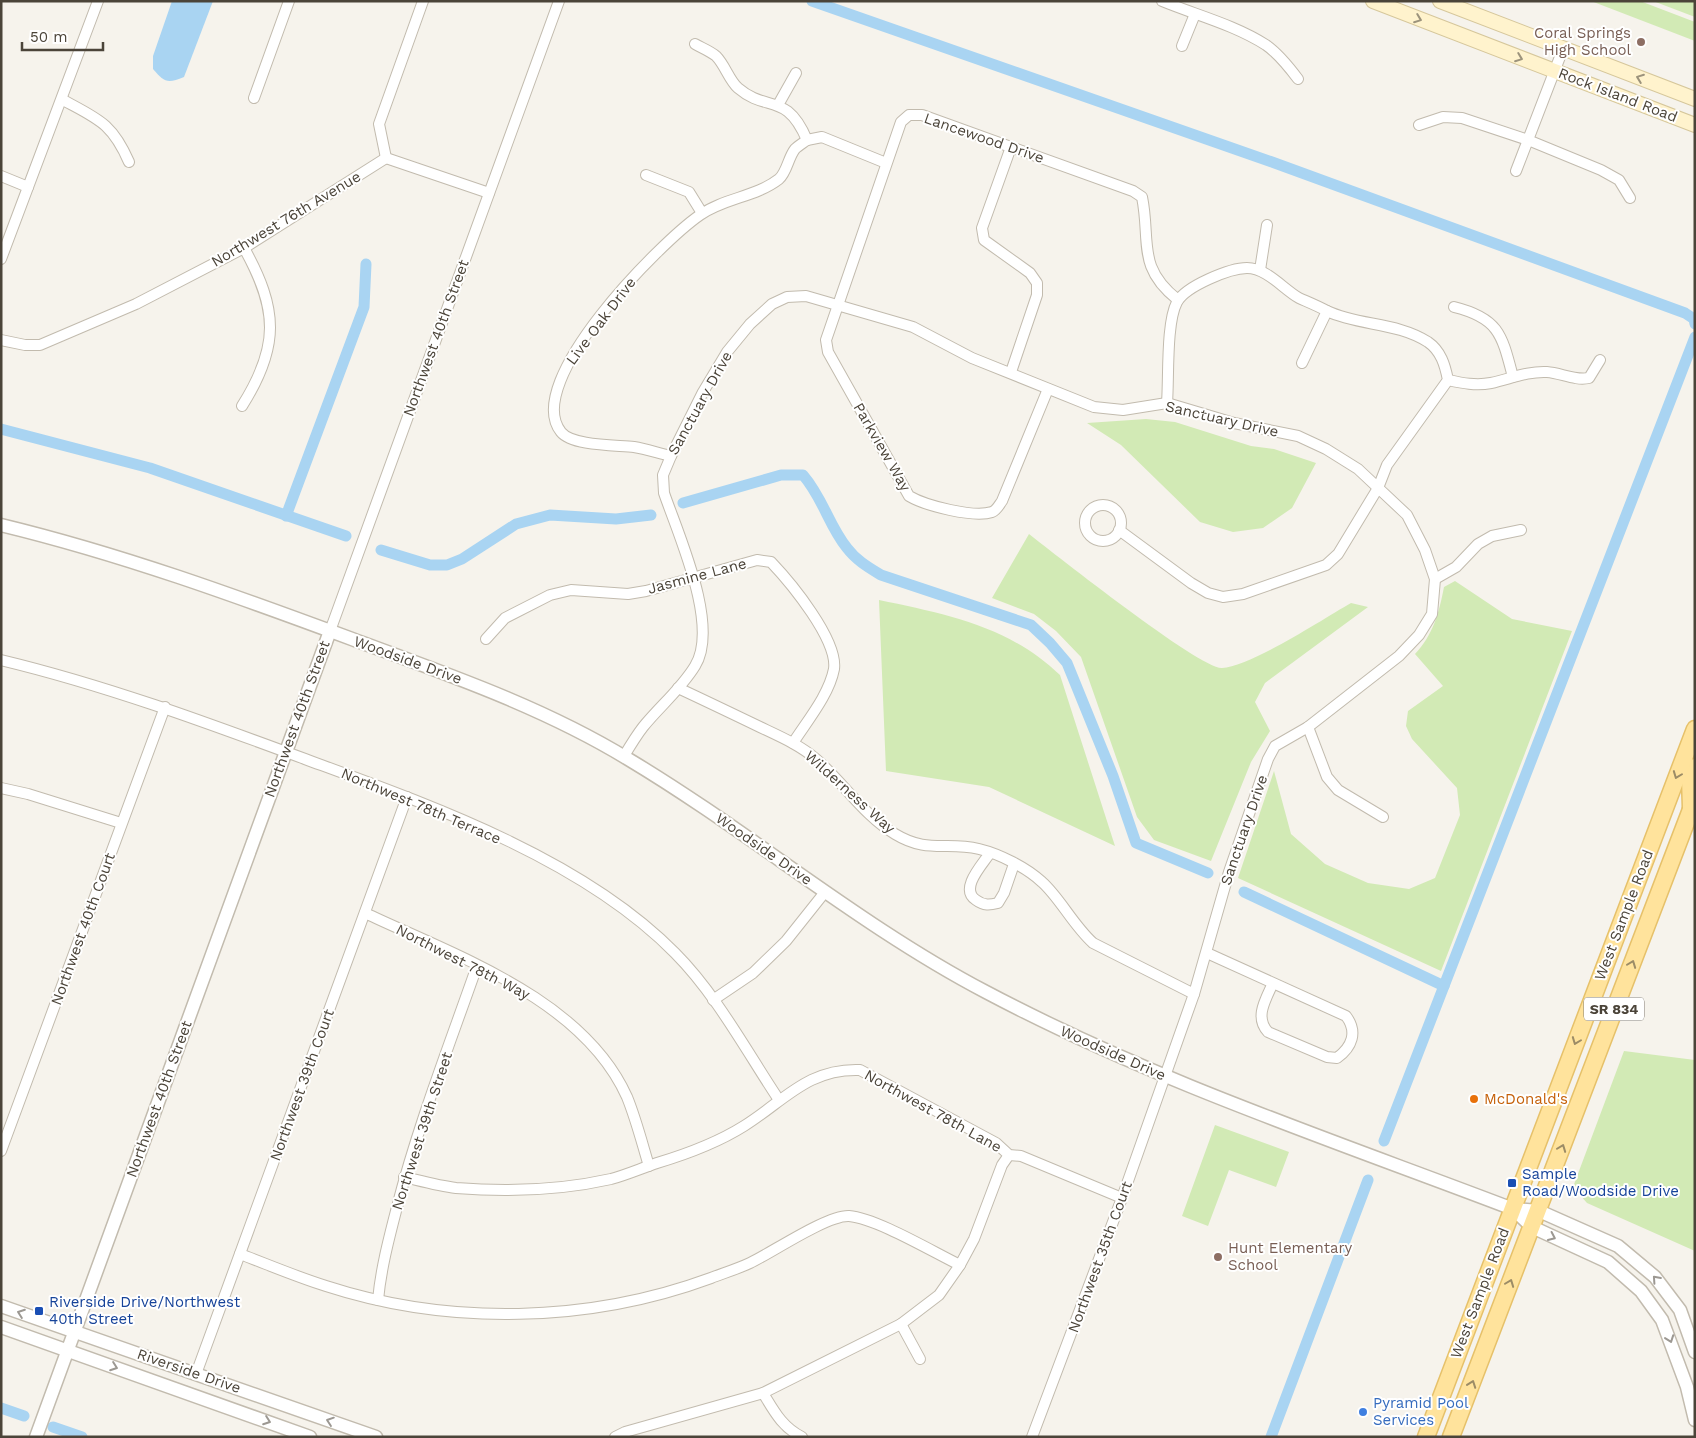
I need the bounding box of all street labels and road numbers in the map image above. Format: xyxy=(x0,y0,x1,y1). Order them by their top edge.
street label: Rock Island Road xyxy=(1556,64,1680,126)
street label: Lancewood Drive xyxy=(922,109,1046,167)
street label: Northwest 76th Avenue xyxy=(208,167,364,271)
street label: Northwest 40th Street xyxy=(399,256,473,419)
street label: Live Oak Drive xyxy=(562,274,640,368)
street label: Sanctuary Drive xyxy=(664,348,736,458)
street label: Sanctuary Drive xyxy=(1164,397,1280,441)
street label: Parkview Way xyxy=(849,400,915,495)
street label: Jasmine Lane xyxy=(646,554,748,598)
street label: Woodside Drive xyxy=(352,632,464,688)
street label: Northwest 40th Street xyxy=(260,637,334,800)
street label: Wilderness Way xyxy=(801,747,899,837)
street label: Northwest 78th Terrace xyxy=(338,764,504,848)
street label: Sanctuary Drive xyxy=(1217,772,1271,888)
street label: Woodside Drive xyxy=(712,809,816,889)
street label: West Sample Road xyxy=(1591,847,1657,983)
street label: Northwest 40th Court xyxy=(47,850,119,1008)
street label: Northwest 78th Way xyxy=(393,920,533,1004)
road number: SR 834 xyxy=(1584,998,1644,1021)
street label: Northwest 39th Court xyxy=(266,1006,338,1163)
street label: Northwest 40th Street xyxy=(122,1017,196,1180)
street label: Woodside Drive xyxy=(1057,1022,1169,1084)
street label: Northwest 39th Street xyxy=(388,1049,456,1212)
street label: Northwest 78th Lane xyxy=(861,1066,1005,1156)
street label: Northwest 35th Court xyxy=(1064,1178,1136,1335)
street label: West Sample Road xyxy=(1447,1225,1513,1361)
street label: Riverside Drive xyxy=(135,1345,243,1397)

